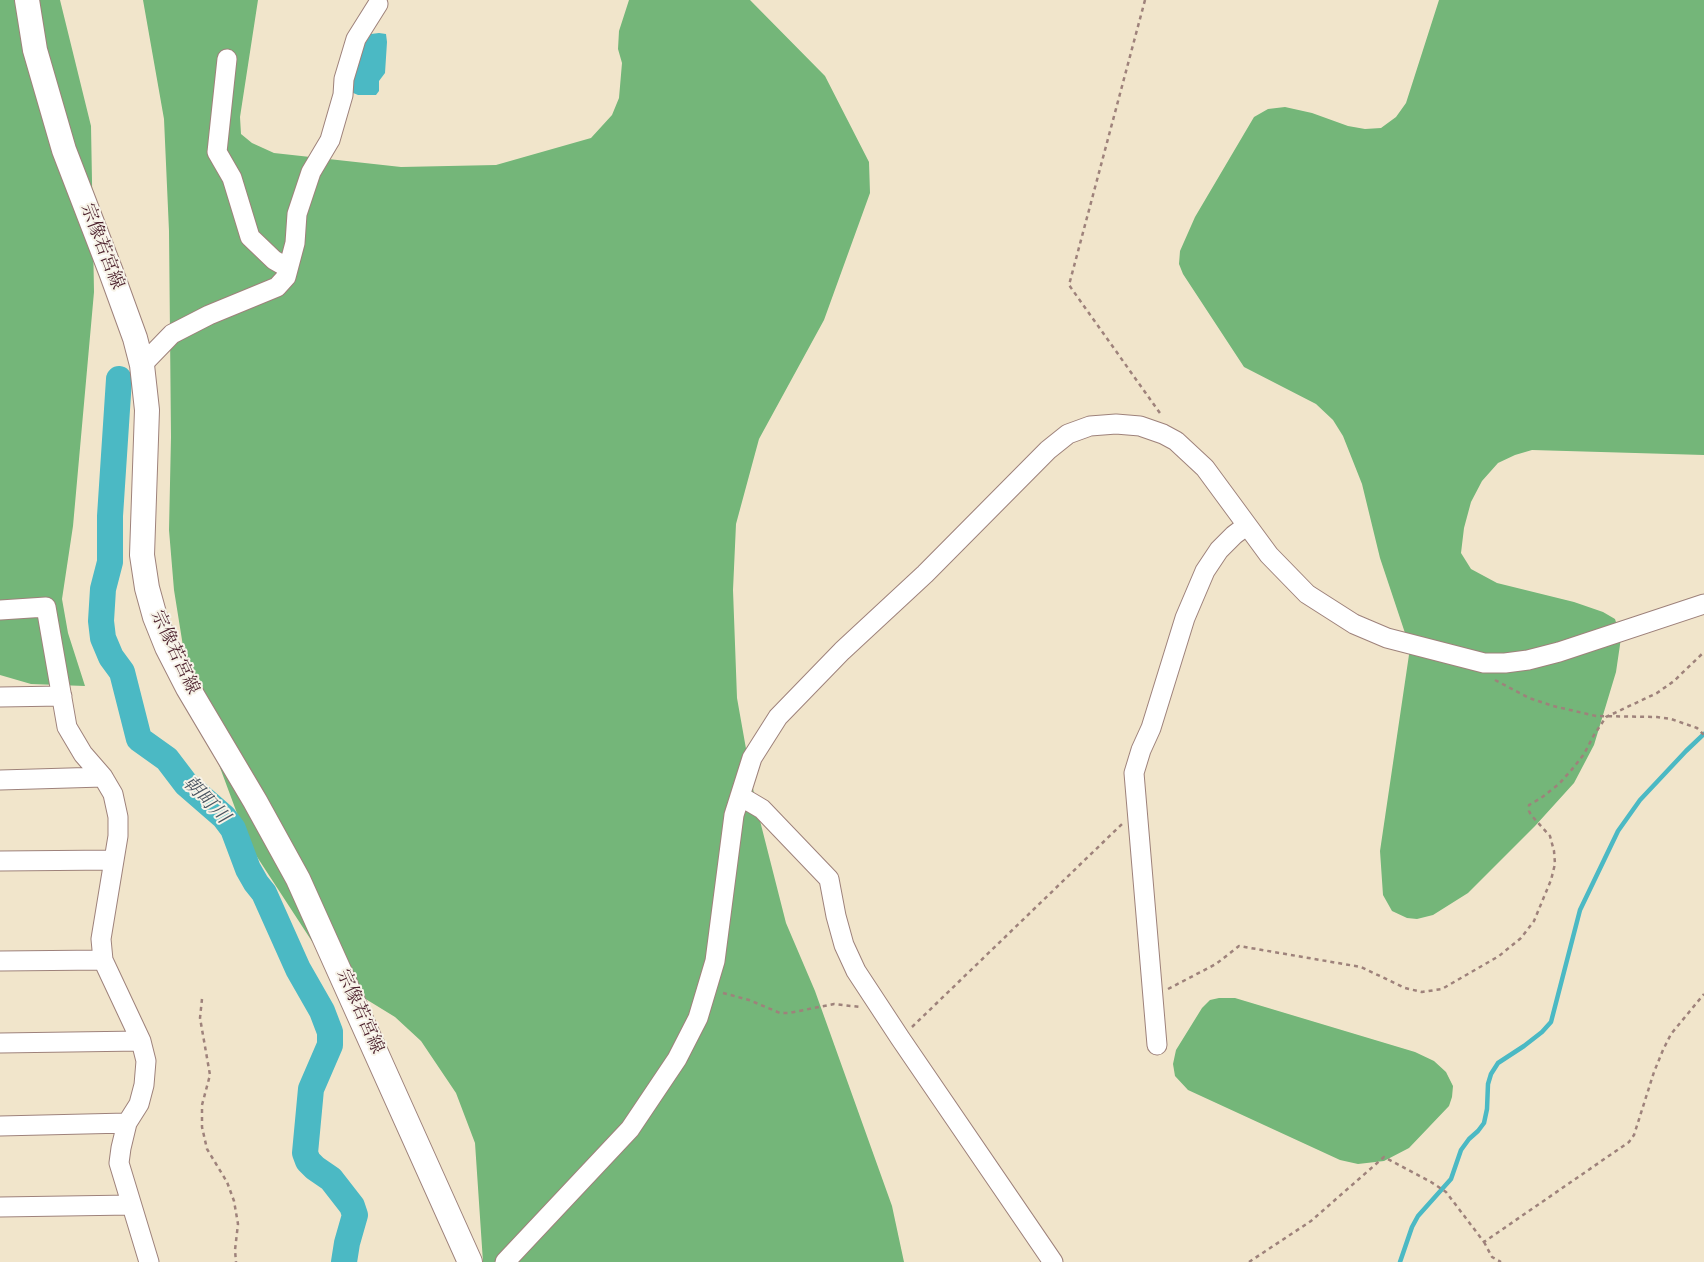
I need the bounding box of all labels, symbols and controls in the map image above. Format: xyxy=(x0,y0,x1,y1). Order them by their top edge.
street label: 宗像若宮線 xyxy=(75,201,127,293)
street label: 宗像若宮線 xyxy=(145,608,203,698)
water label: 朝町川 xyxy=(177,773,233,829)
street label: 宗像若宮線 xyxy=(331,966,387,1058)

